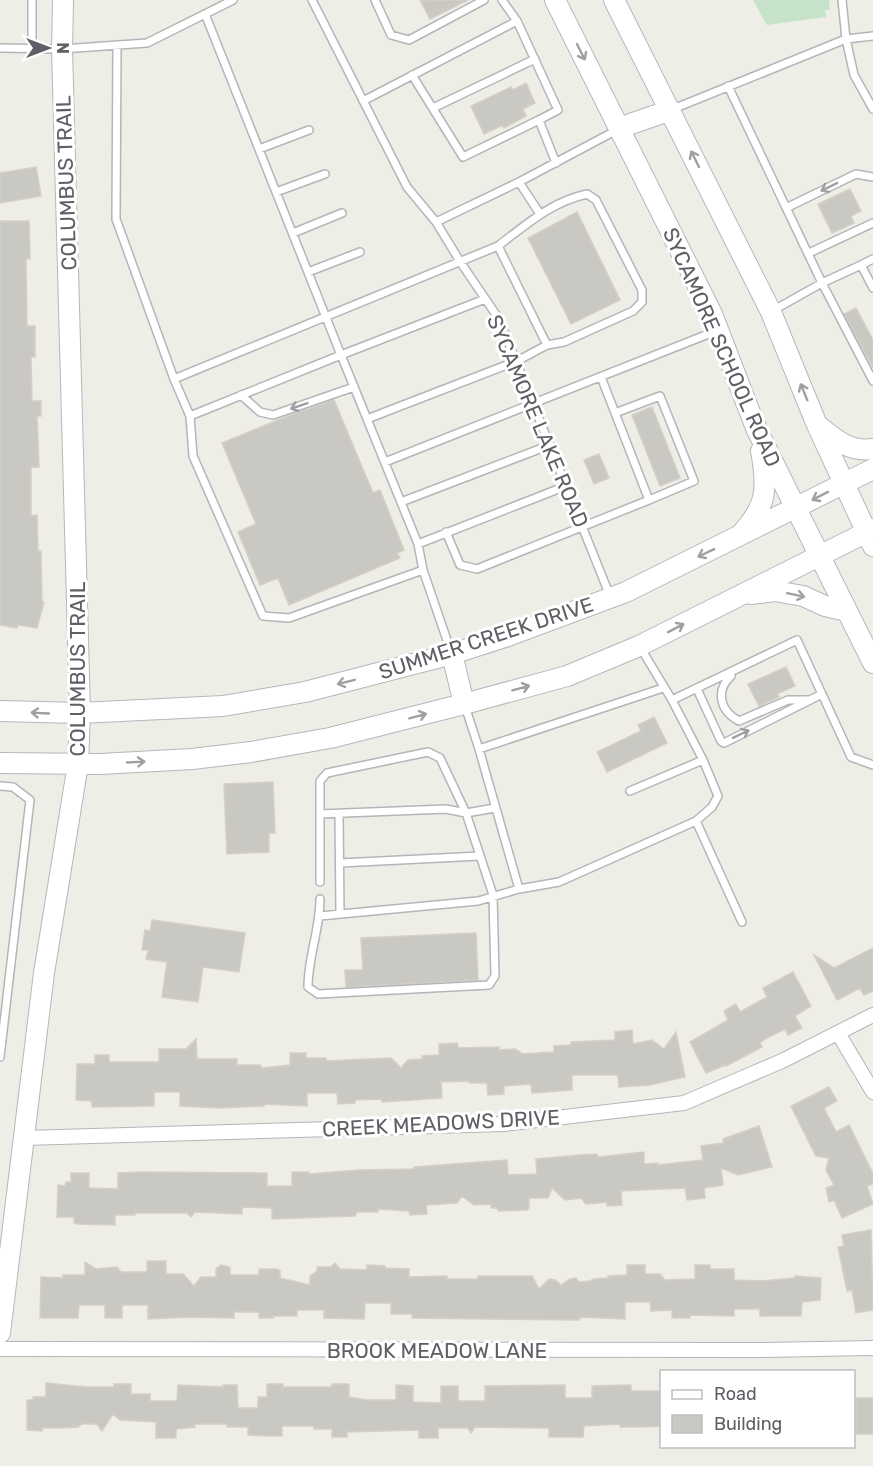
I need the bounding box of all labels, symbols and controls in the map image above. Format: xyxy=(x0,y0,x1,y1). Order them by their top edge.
north arrow xyxy=(18,18,78,78)
text: N xyxy=(53,42,72,54)
one-way arrow xyxy=(576,43,588,61)
street label: COLUMBUS TRAIL xyxy=(50,95,82,271)
one-way arrow xyxy=(688,150,700,168)
one-way arrow xyxy=(820,182,838,194)
street label: SYCAMORE SCHOOL ROAD xyxy=(658,224,786,470)
street label: SYCAMORE LAKE ROAD xyxy=(482,311,594,531)
one-way arrow xyxy=(798,383,809,402)
one-way arrow xyxy=(290,402,309,413)
one-way arrow xyxy=(812,491,830,502)
one-way arrow xyxy=(698,548,716,560)
street label: COLUMBUS TRAIL xyxy=(65,581,90,757)
one-way arrow xyxy=(786,590,805,601)
street label: SUMMER CREEK DRIVE xyxy=(376,592,596,684)
one-way arrow xyxy=(667,622,684,634)
one-way arrow xyxy=(336,677,355,688)
one-way arrow xyxy=(511,682,530,694)
one-way arrow xyxy=(31,708,51,719)
one-way arrow xyxy=(408,710,427,721)
one-way arrow xyxy=(732,728,750,740)
one-way arrow xyxy=(126,756,146,767)
street label: CREEK MEADOWS DRIVE xyxy=(322,1104,560,1142)
street label: BROOK MEADOW LANE xyxy=(327,1338,547,1363)
legend xyxy=(660,1370,855,1448)
text: Road xyxy=(714,1383,757,1405)
text: Building xyxy=(714,1413,782,1435)

